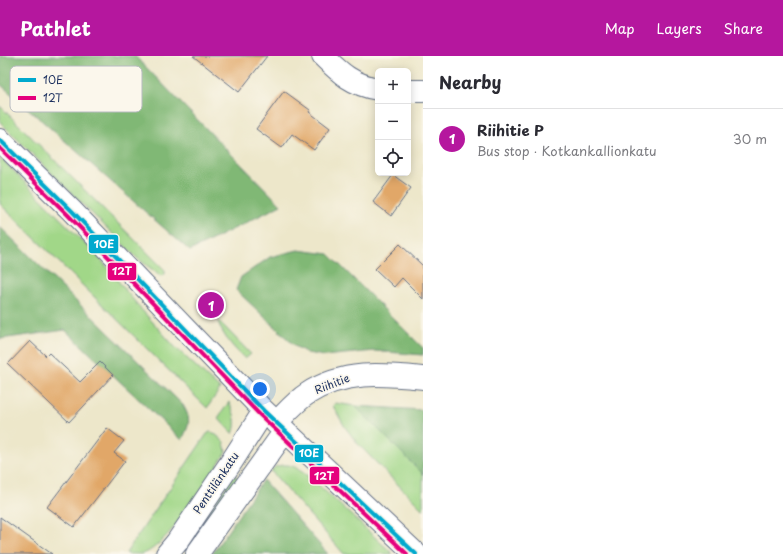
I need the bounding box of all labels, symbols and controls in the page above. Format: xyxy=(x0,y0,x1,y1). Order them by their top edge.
text: Pathlet xyxy=(20,14,91,42)
text: Map xyxy=(605,18,635,39)
text: Layers xyxy=(657,18,702,39)
text: Share xyxy=(724,18,763,39)
legend xyxy=(10,66,142,112)
map controls xyxy=(375,68,411,176)
button: + xyxy=(375,68,411,104)
text: Nearby xyxy=(439,69,501,95)
text: 10E xyxy=(43,71,63,88)
text: 12T xyxy=(43,89,63,106)
button: − xyxy=(375,104,411,140)
text: Riihitie P xyxy=(477,118,544,141)
text: 1 xyxy=(449,129,455,148)
text: 30 m xyxy=(733,129,767,148)
button: locate xyxy=(375,140,411,176)
text: Bus stop · Kotkankallionkatu xyxy=(477,141,657,160)
line badge: 10E xyxy=(88,234,119,254)
text: 10E xyxy=(94,235,114,252)
line badge: 12T xyxy=(107,262,137,281)
text: 12T xyxy=(112,262,133,279)
pin: 1 xyxy=(198,290,224,320)
street label: Riihitie xyxy=(312,369,352,398)
your location xyxy=(250,379,270,399)
line badge: 10E xyxy=(294,444,324,463)
text: 10E xyxy=(299,444,319,461)
street label: Penttilänkatu xyxy=(188,448,243,517)
line badge: 12T xyxy=(309,466,340,485)
text: 12T xyxy=(314,467,335,484)

